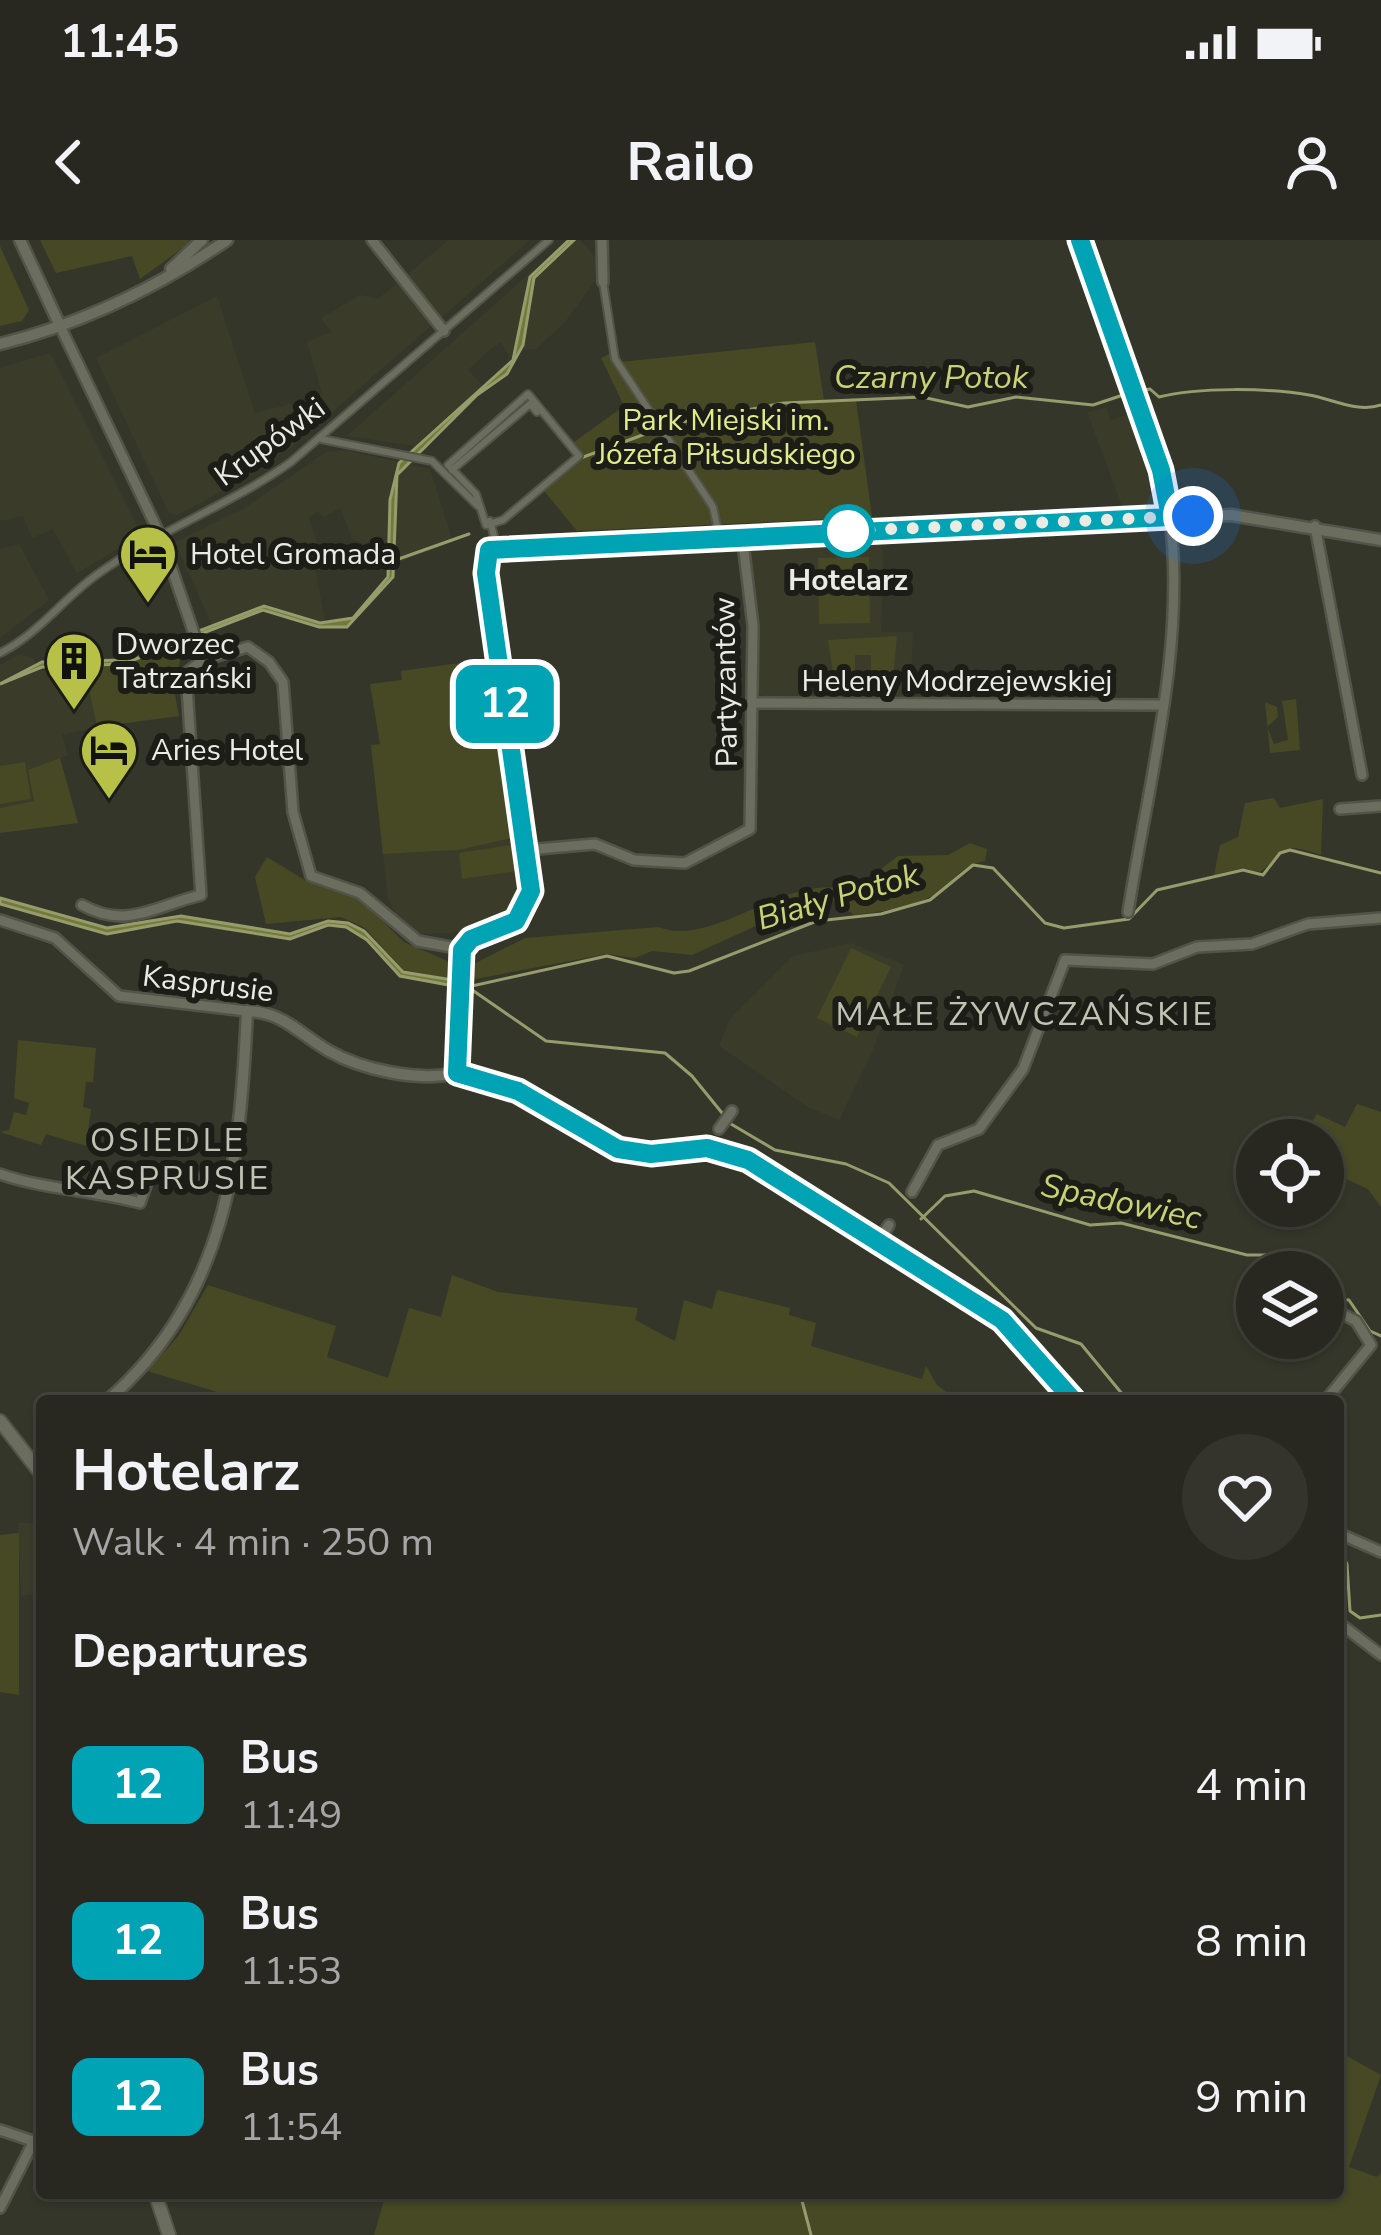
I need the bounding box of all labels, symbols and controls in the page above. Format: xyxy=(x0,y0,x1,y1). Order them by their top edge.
text: 11:45 xyxy=(60,12,179,73)
text: Railo xyxy=(626,125,755,199)
icon: back xyxy=(36,129,102,195)
icon: person xyxy=(1279,129,1345,195)
water label: Czarny Potok xyxy=(834,355,1030,400)
street label: Krupówki xyxy=(206,388,334,496)
park label: Park Miejski im. Józefa Piłsudskiego xyxy=(595,400,856,475)
your location xyxy=(1163,486,1223,546)
marker: Hotelarz xyxy=(823,506,873,556)
hotel icon: Hotel Gromada xyxy=(117,523,179,605)
place label: Hotel Gromada xyxy=(190,534,396,575)
place label: Hotelarz xyxy=(788,560,908,601)
street label: Partyzantów xyxy=(704,596,748,768)
place label: Dworzec Tatrzański xyxy=(116,624,252,699)
building icon: Dworzec Tatrzański xyxy=(43,630,105,712)
street label: Heleny Modrzejewskiej xyxy=(802,661,1112,702)
line badge: 12 xyxy=(451,665,559,743)
text: 12 xyxy=(480,675,530,732)
hotel icon: Aries Hotel xyxy=(78,719,140,801)
place label: Aries Hotel xyxy=(151,730,303,771)
water label: Biały Potok xyxy=(752,852,926,942)
street label: Kasprusie xyxy=(140,956,276,1012)
district label: MAŁE ŻYWCZAŃSKIE xyxy=(835,992,1215,1037)
district label: OSIEDLE KASPRUSIE xyxy=(65,1118,271,1201)
map controls xyxy=(1236,1119,1344,1359)
button: locate xyxy=(1236,1119,1344,1227)
water label: Spadowiec xyxy=(1037,1163,1206,1241)
button: layers xyxy=(1236,1251,1344,1359)
text: Hotelarz xyxy=(72,1432,300,1510)
button: heart xyxy=(1182,1434,1308,1560)
text: Walk · 4 min · 250 m xyxy=(72,1516,434,1569)
text: Departures xyxy=(72,1622,308,1683)
text: Bus xyxy=(240,1728,319,1789)
text: 4 min xyxy=(1195,1755,1308,1816)
text: 12 xyxy=(113,1756,163,1813)
text: 11:49 xyxy=(240,1789,343,1842)
text: Bus xyxy=(240,1884,319,1945)
text: 8 min xyxy=(1195,1911,1308,1972)
text: 12 xyxy=(113,1912,163,1969)
text: 11:53 xyxy=(240,1945,343,1998)
text: Bus xyxy=(240,2040,319,2101)
text: 9 min xyxy=(1195,2067,1308,2128)
text: 12 xyxy=(113,2068,163,2125)
text: 11:54 xyxy=(240,2101,343,2154)

